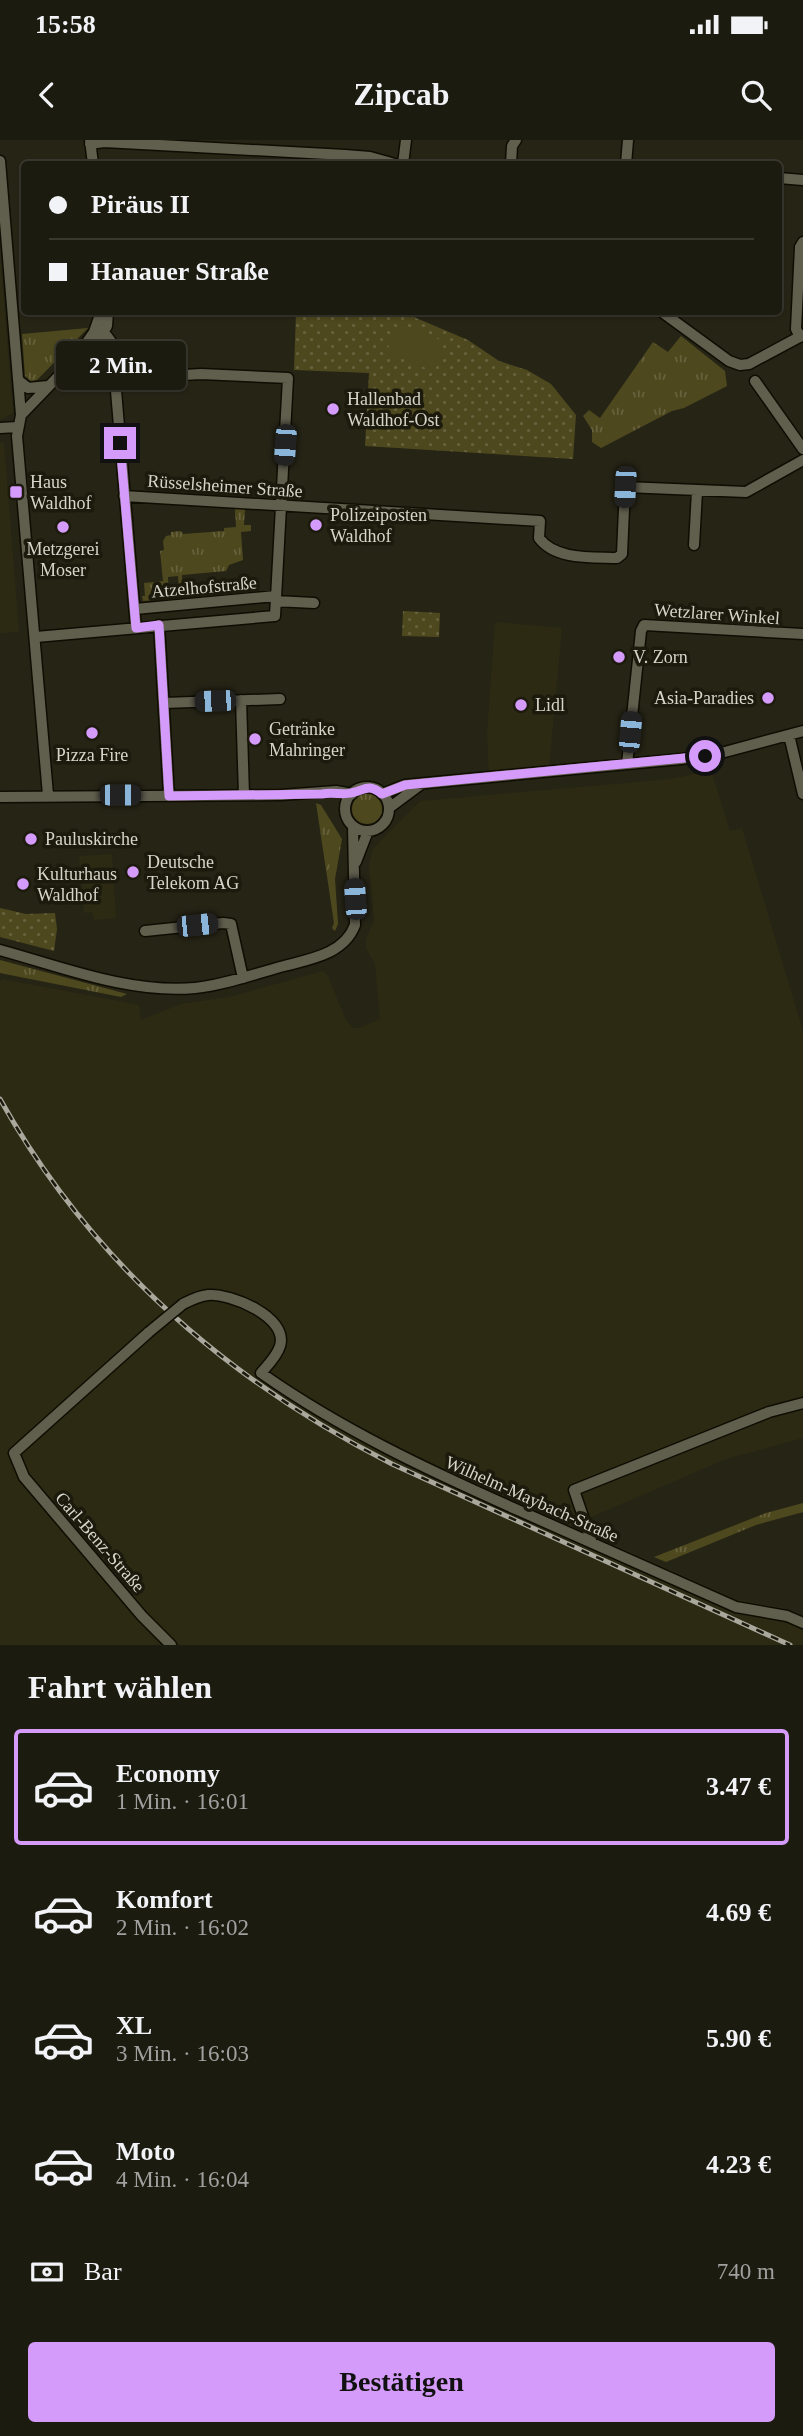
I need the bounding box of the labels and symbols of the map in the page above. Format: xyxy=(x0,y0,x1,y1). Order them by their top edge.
callout: 2 Min. xyxy=(55,342,185,390)
place label: Hallenbad Waldhof-Ost xyxy=(347,389,440,430)
marker: Hallenbad Waldhof-Ost xyxy=(325,401,341,417)
car xyxy=(274,423,297,467)
route end xyxy=(104,427,136,459)
car xyxy=(614,465,637,509)
street label: Rüsselsheimer Straße xyxy=(147,471,303,501)
place label: Haus Waldhof xyxy=(30,472,92,513)
marker: Haus Waldhof xyxy=(8,484,24,500)
place label: Polizeiposten Waldhof xyxy=(330,505,427,546)
marker: Polizeiposten Waldhof xyxy=(308,517,324,533)
marker: Metzgerei Moser xyxy=(55,519,71,535)
place label: Metzgerei Moser xyxy=(27,539,99,580)
street label: Atzelhofstraße xyxy=(150,572,258,602)
street label: Wetzlarer Winkel xyxy=(653,600,781,628)
place label: V. Zorn xyxy=(633,647,688,667)
marker: V. Zorn xyxy=(611,649,627,665)
place label: Asia-Paradies xyxy=(654,688,754,708)
car xyxy=(194,690,237,712)
marker: Asia-Paradies xyxy=(760,690,776,706)
place label: Lidl xyxy=(535,695,565,715)
marker: Lidl xyxy=(513,697,529,713)
car xyxy=(618,710,643,754)
place label: Getränke Mahringer xyxy=(269,719,345,760)
marker: Pizza Fire xyxy=(84,725,100,741)
marker: Getränke Mahringer xyxy=(247,731,263,747)
route start xyxy=(689,740,721,772)
place label: Pizza Fire xyxy=(56,745,128,765)
car xyxy=(100,785,142,806)
place label: Pauluskirche xyxy=(45,829,138,849)
marker: Pauluskirche xyxy=(23,831,39,847)
place label: Deutsche Telekom AG xyxy=(147,852,239,893)
place label: Kulturhaus Waldhof xyxy=(37,864,117,905)
marker: Deutsche Telekom AG xyxy=(125,864,141,880)
marker: Kulturhaus Waldhof xyxy=(15,876,31,892)
car xyxy=(344,877,367,921)
car xyxy=(176,912,219,938)
street label: Wilhelm-Maybach-Straße xyxy=(442,1452,622,1546)
street label: Carl-Benz-Straße xyxy=(51,1488,149,1596)

